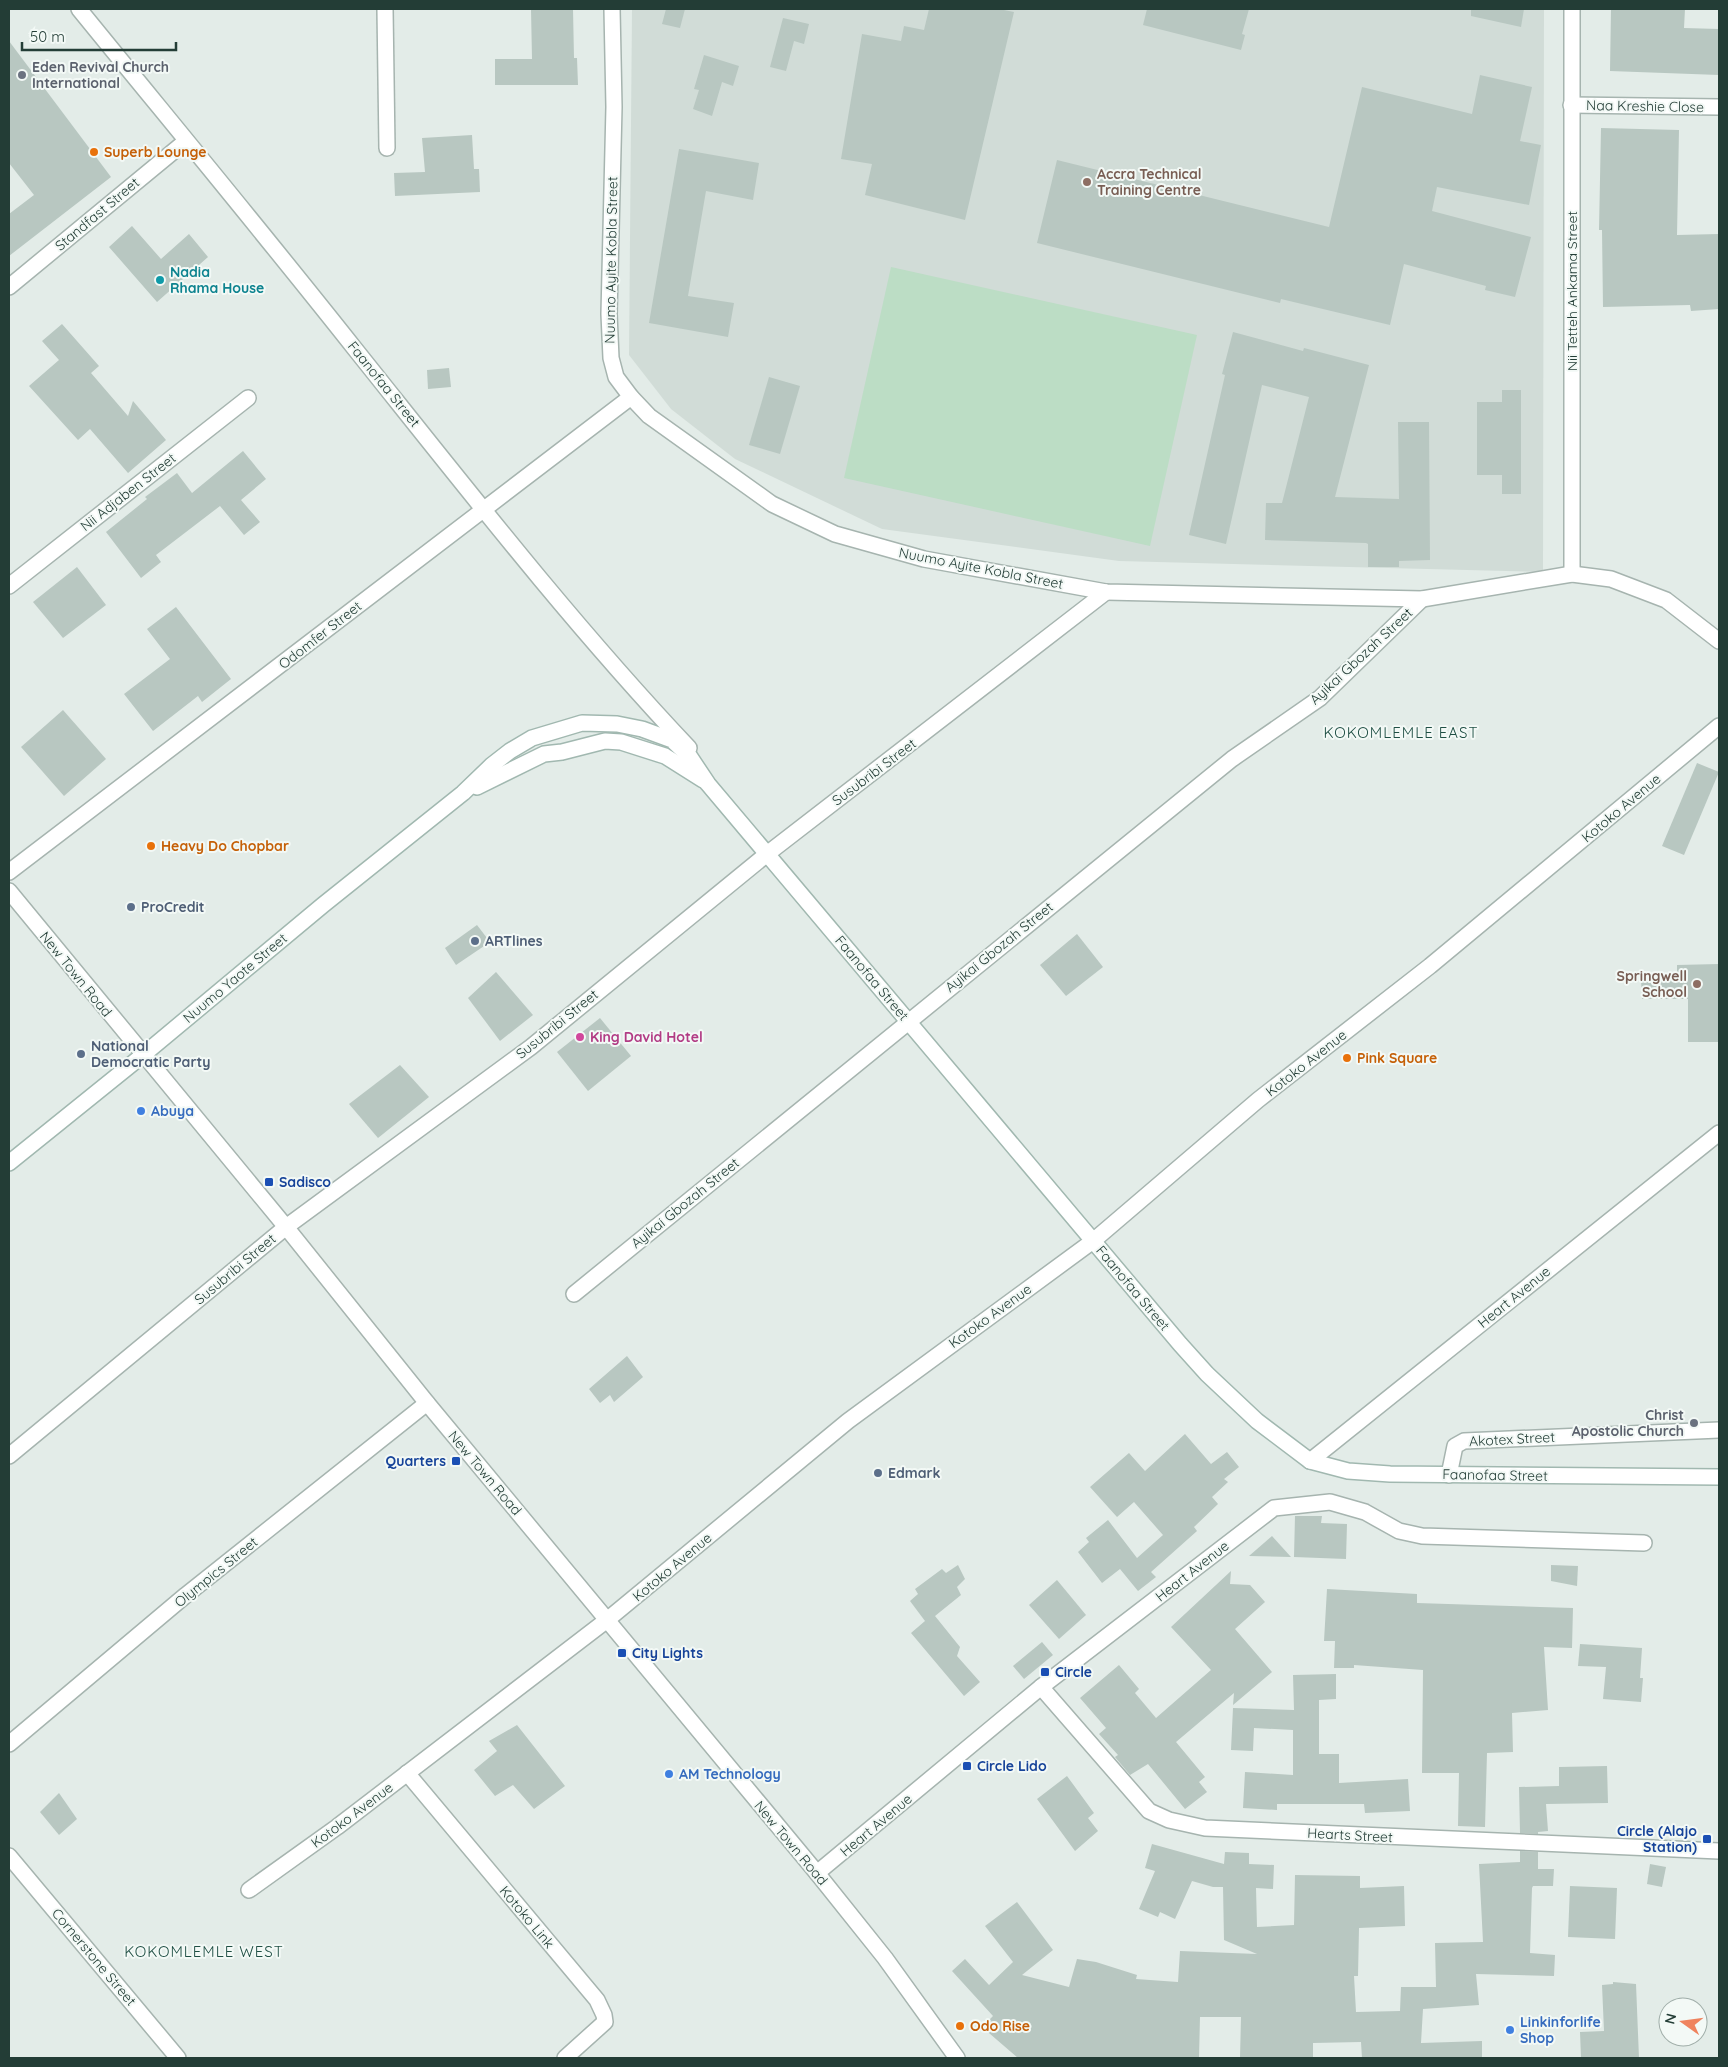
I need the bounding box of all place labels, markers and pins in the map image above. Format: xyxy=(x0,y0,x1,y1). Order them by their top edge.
place label: Eden Revival Church International xyxy=(32,58,169,92)
marker: Eden Revival Church International xyxy=(16,69,28,81)
place label: Superb Lounge xyxy=(104,143,207,161)
marker: Superb Lounge xyxy=(88,146,100,158)
place label: Accra Technical Training Centre xyxy=(1097,165,1201,199)
marker: Accra Technical Training Centre xyxy=(1081,176,1093,188)
place label: Nadia Rhama House xyxy=(170,263,264,297)
marker: Nadia Rhama House xyxy=(154,274,166,286)
place label: Heavy Do Chopbar xyxy=(161,837,289,855)
marker: Heavy Do Chopbar xyxy=(145,840,157,852)
place label: ProCredit xyxy=(141,898,205,916)
marker: ProCredit xyxy=(125,901,137,913)
place label: ARTlines xyxy=(485,932,543,950)
marker: ARTlines xyxy=(469,935,481,947)
place label: Springwell School xyxy=(1617,967,1687,1001)
marker: Springwell School xyxy=(1691,978,1703,990)
place label: King David Hotel xyxy=(590,1028,703,1046)
marker: King David Hotel xyxy=(574,1031,586,1043)
place label: National Democratic Party xyxy=(91,1037,210,1071)
marker: National Democratic Party xyxy=(75,1048,87,1060)
place label: Pink Square xyxy=(1357,1049,1437,1067)
marker: Pink Square xyxy=(1341,1052,1353,1064)
place label: Abuya xyxy=(151,1102,194,1120)
marker: Abuya xyxy=(135,1105,147,1117)
place label: Sadisco xyxy=(279,1173,331,1191)
marker: Sadisco xyxy=(263,1176,275,1188)
place label: Christ Apostolic Church xyxy=(1572,1406,1684,1440)
marker: Christ Apostolic Church xyxy=(1688,1417,1700,1429)
place label: Quarters xyxy=(386,1452,446,1470)
marker: Quarters xyxy=(450,1455,462,1467)
place label: Edmark xyxy=(888,1464,941,1482)
marker: Edmark xyxy=(872,1467,884,1479)
place label: City Lights xyxy=(632,1644,703,1662)
marker: City Lights xyxy=(616,1647,628,1659)
place label: Circle xyxy=(1055,1663,1092,1681)
marker: Circle xyxy=(1039,1666,1051,1678)
place label: Circle Lido xyxy=(977,1757,1047,1775)
marker: Circle Lido xyxy=(961,1760,973,1772)
place label: AM Technology xyxy=(679,1765,781,1783)
marker: AM Technology xyxy=(663,1768,675,1780)
place label: Circle (Alajo Station) xyxy=(1617,1822,1697,1856)
marker: Circle (Alajo Station) xyxy=(1701,1833,1713,1845)
place label: Linkinforlife Shop xyxy=(1520,2013,1601,2047)
place label: Odo Rise xyxy=(970,2017,1030,2035)
marker: Odo Rise xyxy=(954,2020,966,2032)
marker: Linkinforlife Shop xyxy=(1504,2024,1516,2036)

